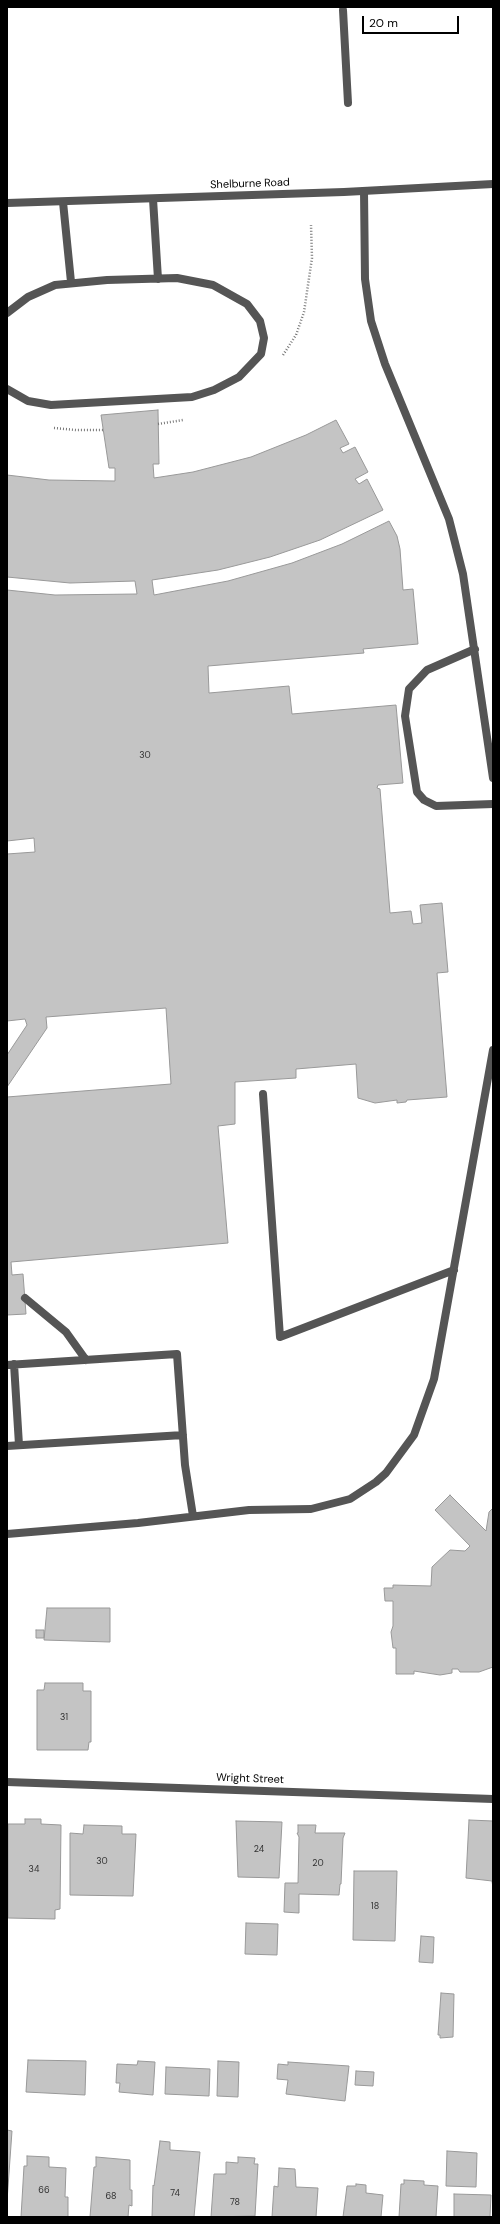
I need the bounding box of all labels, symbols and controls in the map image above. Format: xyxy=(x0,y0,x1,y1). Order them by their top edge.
scale bar xyxy=(364,8,461,34)
text: 20 m xyxy=(369,15,398,31)
street label: Shelburne Road xyxy=(210,176,290,192)
house number: 30 xyxy=(139,751,151,761)
house number: 31 xyxy=(60,1713,68,1723)
street label: Wright Street xyxy=(216,1771,284,1787)
house number: 24 xyxy=(254,1845,264,1855)
house number: 30 xyxy=(96,1857,108,1867)
house number: 20 xyxy=(312,1859,324,1869)
house number: 34 xyxy=(29,1865,39,1875)
house number: 18 xyxy=(371,1902,379,1912)
house number: 66 xyxy=(38,2186,50,2196)
house number: 74 xyxy=(170,2189,180,2199)
house number: 68 xyxy=(105,2192,117,2202)
house number: 78 xyxy=(230,2198,240,2208)

